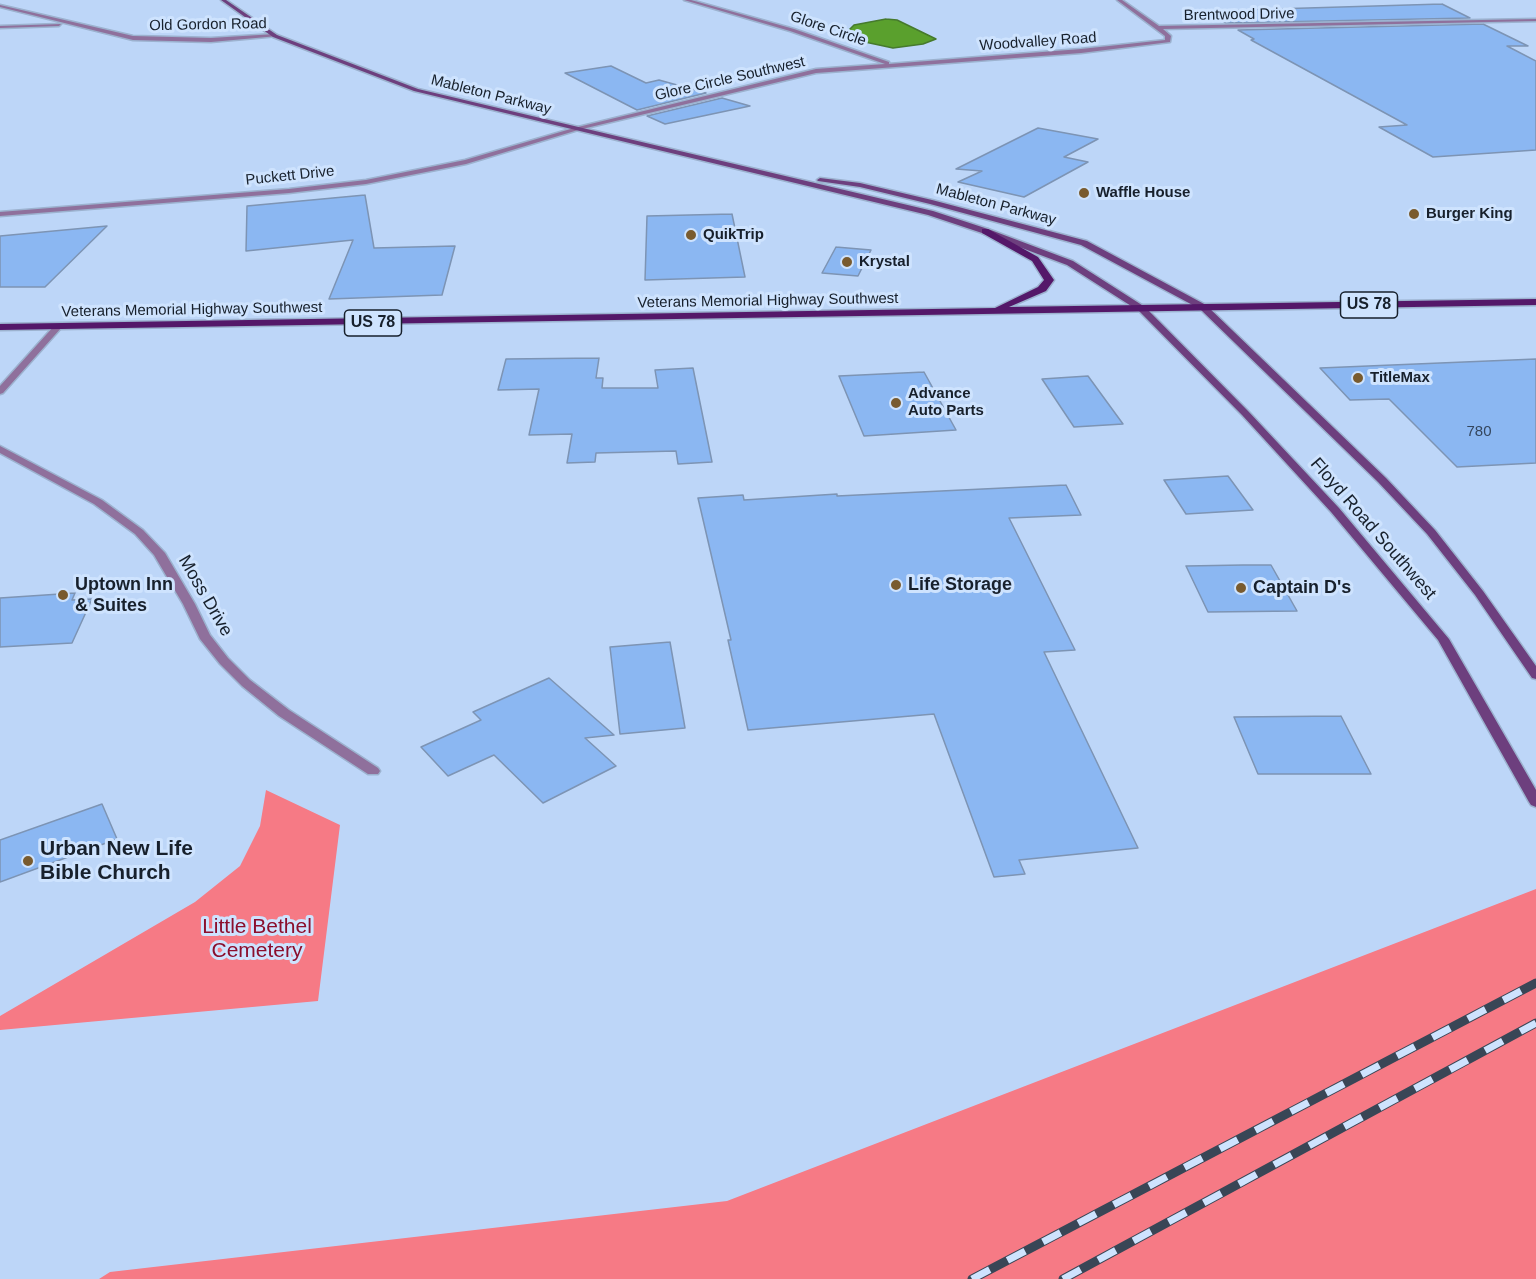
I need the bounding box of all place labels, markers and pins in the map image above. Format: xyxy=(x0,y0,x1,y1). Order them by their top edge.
place label: Waffle House xyxy=(1096,184,1190,202)
marker: Waffle House xyxy=(1077,186,1091,200)
place label: Burger King xyxy=(1426,205,1513,223)
marker: Burger King xyxy=(1407,207,1421,221)
place label: QuikTrip xyxy=(703,226,764,244)
marker: QuikTrip xyxy=(684,228,698,242)
place label: Krystal xyxy=(859,253,910,271)
marker: Krystal xyxy=(840,255,854,269)
place label: TitleMax xyxy=(1370,369,1430,387)
marker: TitleMax xyxy=(1351,371,1365,385)
place label: Advance Auto Parts xyxy=(908,385,984,420)
marker: Advance Auto Parts xyxy=(889,396,903,410)
place label: Uptown Inn & Suites xyxy=(75,574,173,616)
place label: Life Storage xyxy=(908,574,1012,596)
place label: Captain D's xyxy=(1253,577,1351,599)
marker: Life Storage xyxy=(889,578,903,592)
marker: Captain D's xyxy=(1234,581,1248,595)
marker: Uptown Inn & Suites xyxy=(56,588,70,602)
place label: Urban New Life Bible Church xyxy=(40,836,193,886)
marker: Urban New Life Bible Church xyxy=(21,854,35,868)

